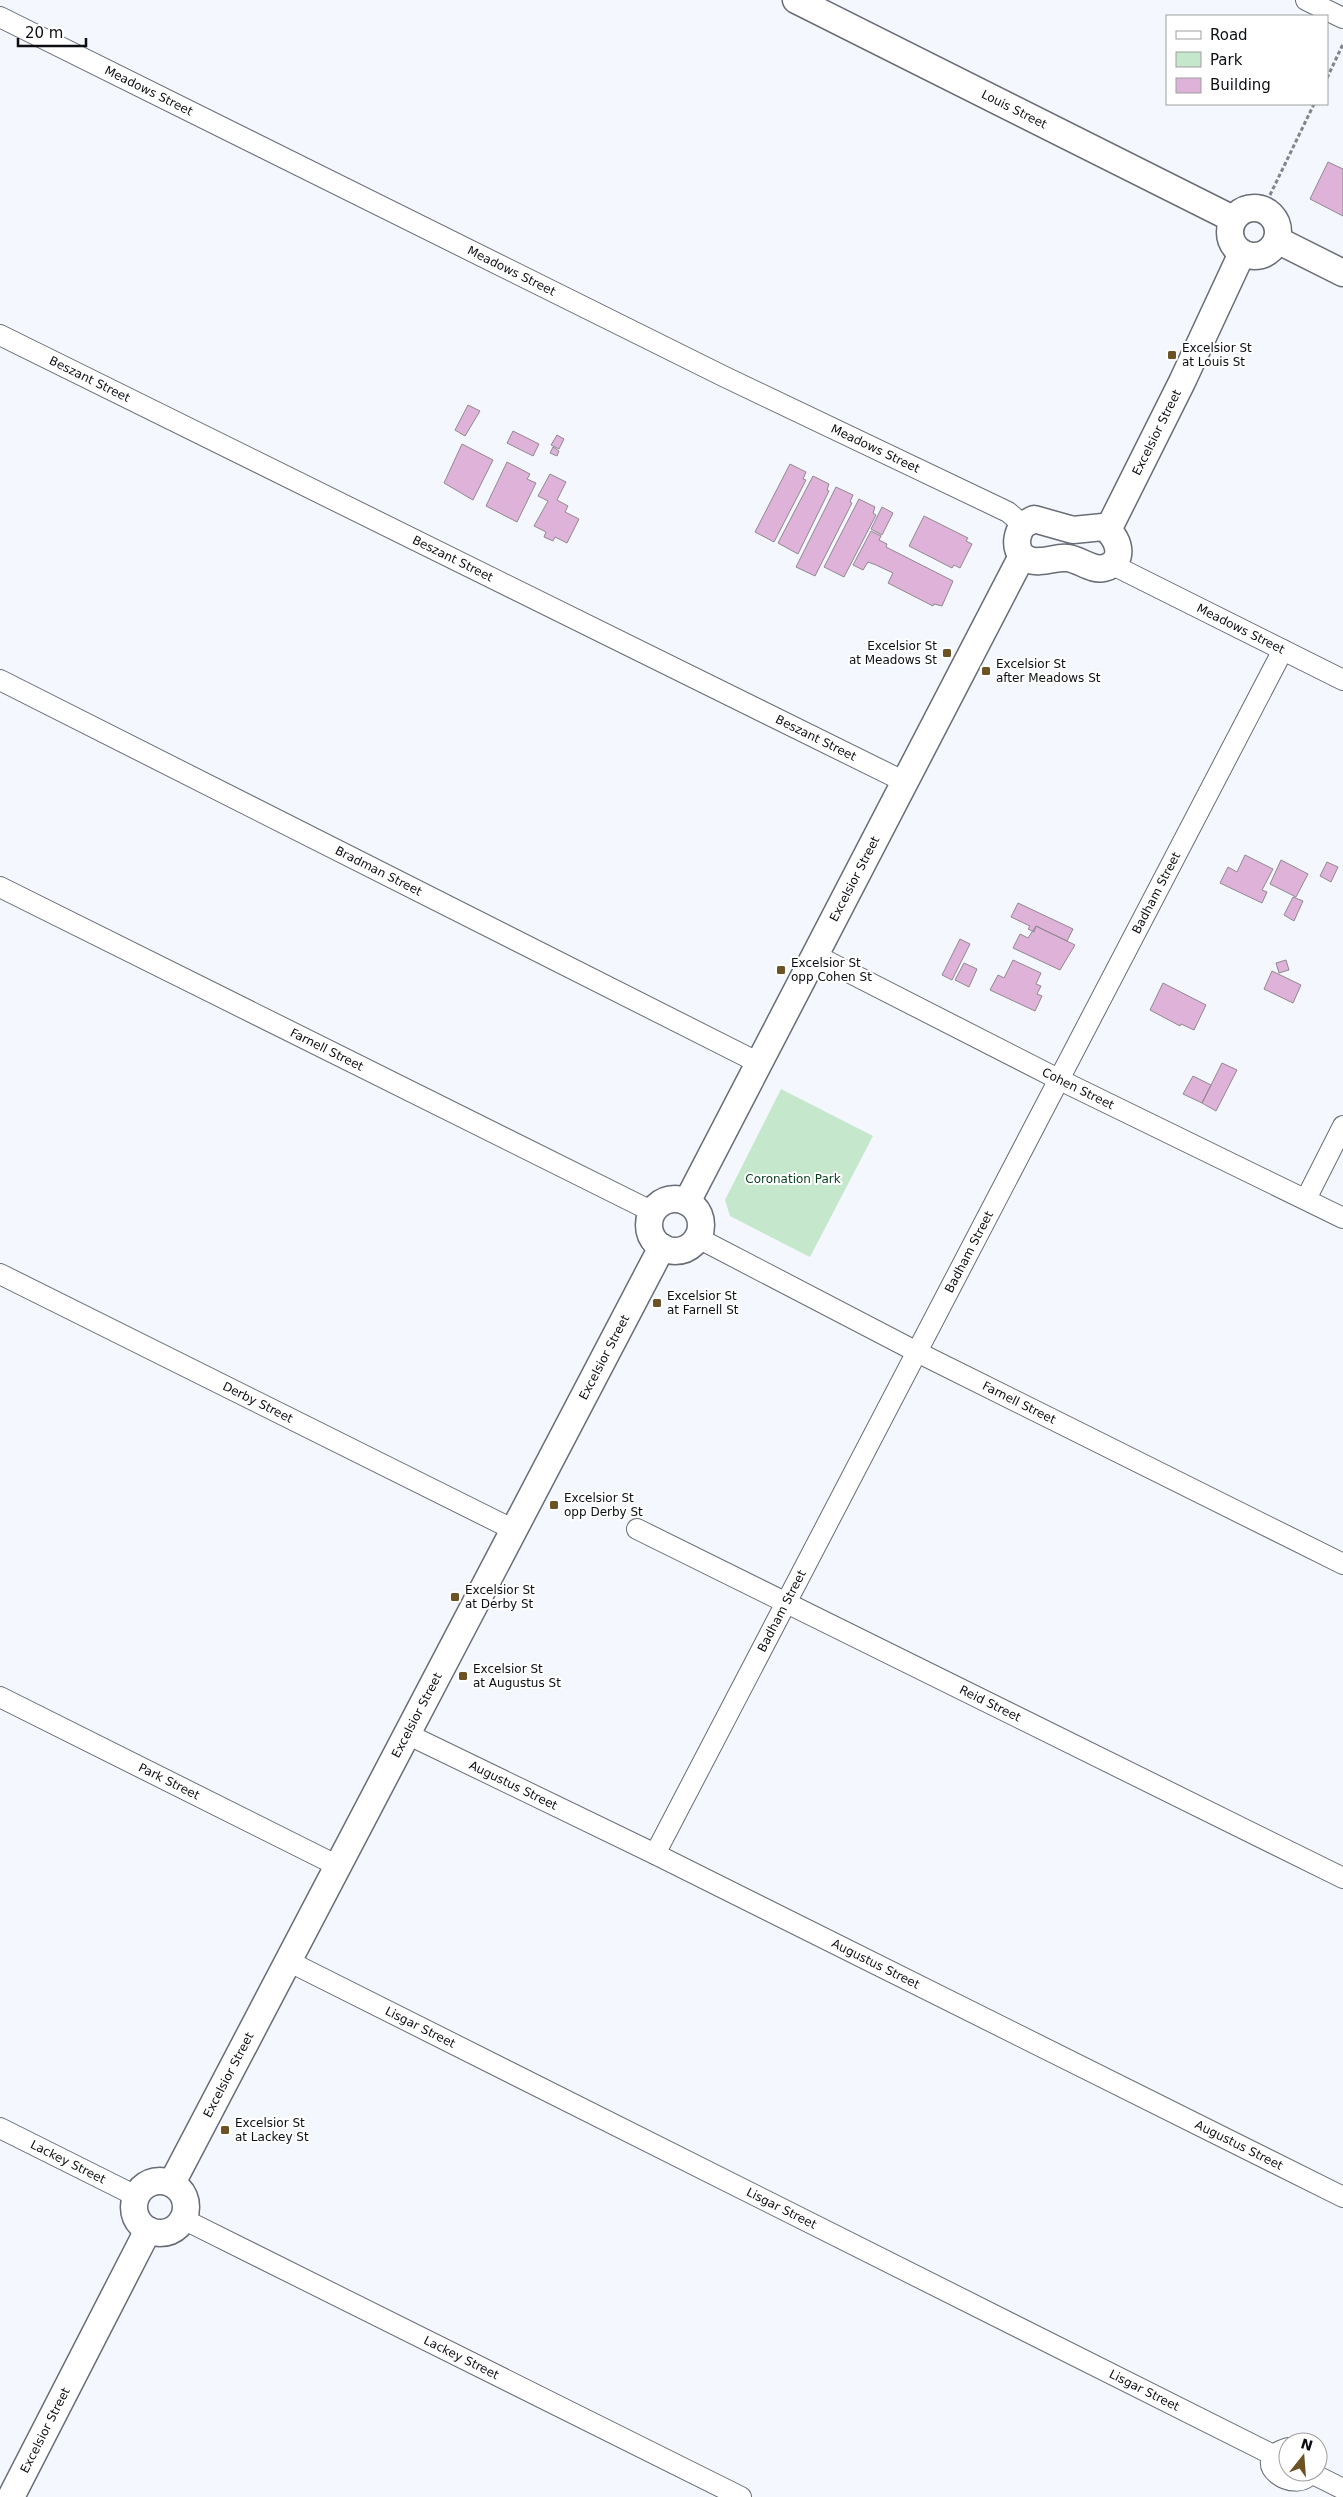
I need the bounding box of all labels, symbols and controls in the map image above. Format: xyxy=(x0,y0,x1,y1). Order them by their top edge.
scale bar xyxy=(18,15,85,47)
legend xyxy=(1166,15,1328,105)
text: 20 m xyxy=(25,24,63,42)
text: Road xyxy=(1210,26,1248,44)
text: Park xyxy=(1210,51,1243,69)
street label: Meadows Street xyxy=(102,63,195,119)
text: Building xyxy=(1210,76,1271,94)
street label: Louis Street xyxy=(979,87,1049,132)
street label: Meadows Street xyxy=(465,243,558,299)
place label: Excelsior St at Louis St xyxy=(1182,341,1252,369)
marker: Excelsior St at Louis St xyxy=(1166,349,1178,361)
street label: Beszant Street xyxy=(47,353,133,405)
street label: Excelsior Street xyxy=(1129,387,1184,478)
street label: Meadows Street xyxy=(829,422,922,476)
street label: Beszant Street xyxy=(410,533,496,585)
street label: Meadows Street xyxy=(1194,601,1287,657)
place label: Excelsior St at Meadows St xyxy=(849,639,937,667)
marker: Excelsior St at Meadows St xyxy=(941,647,953,659)
place label: Excelsior St after Meadows St xyxy=(996,657,1101,685)
marker: Excelsior St after Meadows St xyxy=(980,665,992,677)
street label: Beszant Street xyxy=(773,712,859,764)
street label: Excelsior Street xyxy=(827,834,883,924)
street label: Bradman Street xyxy=(333,843,424,899)
street label: Badham Street xyxy=(1129,849,1184,936)
place label: Excelsior St opp Cohen St xyxy=(791,956,872,984)
marker: Excelsior St opp Cohen St xyxy=(775,964,787,976)
street label: Farnell Street xyxy=(288,1026,366,1074)
street label: Cohen Street xyxy=(1040,1065,1117,1112)
park label: Coronation Park xyxy=(745,1172,841,1186)
street label: Badham Street xyxy=(942,1208,996,1295)
place label: Excelsior St at Farnell St xyxy=(667,1289,739,1317)
marker: Excelsior St at Farnell St xyxy=(651,1297,663,1309)
street label: Excelsior Street xyxy=(576,1312,632,1402)
street label: Derby Street xyxy=(220,1379,295,1426)
street label: Farnell Street xyxy=(980,1379,1058,1427)
place label: Excelsior St opp Derby St xyxy=(564,1491,643,1519)
marker: Excelsior St opp Derby St xyxy=(548,1499,560,1511)
street label: Badham Street xyxy=(755,1568,809,1654)
place label: Excelsior St at Derby St xyxy=(465,1583,535,1611)
marker: Excelsior St at Derby St xyxy=(449,1591,461,1603)
place label: Excelsior St at Augustus St xyxy=(473,1662,561,1690)
street label: Excelsior Street xyxy=(389,1670,445,1760)
marker: Excelsior St at Augustus St xyxy=(457,1670,469,1682)
street label: Reid Street xyxy=(957,1683,1023,1725)
street label: Augustus Street xyxy=(467,1758,560,1813)
street label: Park Street xyxy=(136,1760,202,1803)
street label: Augustus Street xyxy=(829,1936,922,1992)
street label: Lisgar Street xyxy=(383,2004,458,2051)
street label: Excelsior Street xyxy=(201,2030,257,2120)
place label: Excelsior St at Lackey St xyxy=(235,2116,309,2144)
street label: Augustus Street xyxy=(1193,2117,1285,2173)
marker: Excelsior St at Lackey St xyxy=(219,2124,231,2136)
street label: Lackey Street xyxy=(28,2137,108,2187)
street label: Lisgar Street xyxy=(744,2185,819,2232)
street label: Lackey Street xyxy=(422,2333,501,2382)
street label: Lisgar Street xyxy=(1107,2367,1182,2414)
street label: Excelsior Street xyxy=(18,2385,73,2475)
north arrow xyxy=(1278,2432,1328,2482)
text: N xyxy=(1299,2435,1315,2454)

